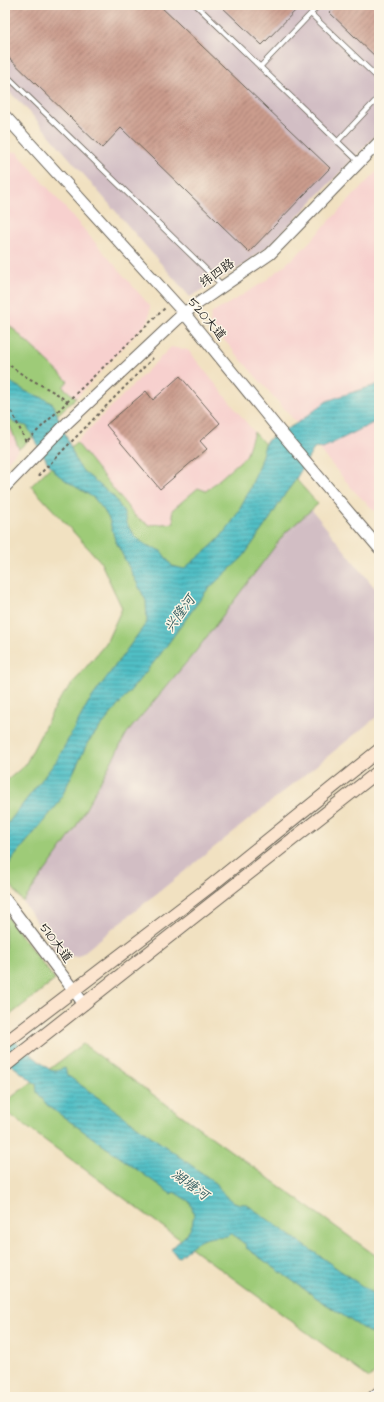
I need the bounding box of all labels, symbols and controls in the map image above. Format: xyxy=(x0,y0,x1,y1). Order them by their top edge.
street label: 纬四路 xyxy=(196,254,238,292)
street label: 520大道 xyxy=(184,294,230,344)
water label: 兴隆河 xyxy=(160,590,202,637)
street label: 510大道 xyxy=(35,920,77,966)
water label: 湖塘河 xyxy=(167,1165,214,1207)

